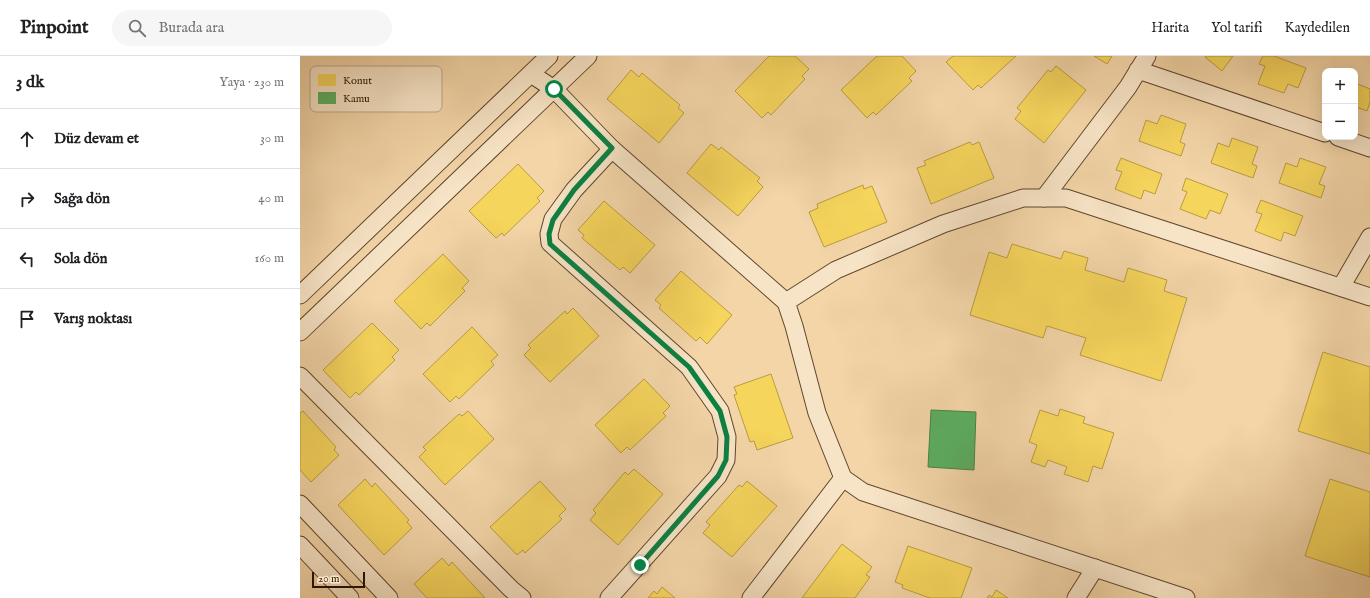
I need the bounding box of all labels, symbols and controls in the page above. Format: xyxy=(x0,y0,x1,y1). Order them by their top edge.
search box xyxy=(112,10,392,46)
text: Pinpoint xyxy=(20,16,88,40)
icon: search xyxy=(126,17,148,39)
text: Burada ara xyxy=(158,18,224,37)
text: Harita xyxy=(1151,19,1189,37)
text: Yol tarifi xyxy=(1211,19,1263,37)
text: Kaydedilen xyxy=(1285,19,1350,37)
legend xyxy=(310,66,442,112)
map controls xyxy=(1322,68,1358,140)
button: + xyxy=(1322,68,1358,104)
text: 3 dk xyxy=(16,72,44,93)
text: Yaya · 230 m xyxy=(219,74,284,91)
text: Konut xyxy=(343,74,372,88)
route start xyxy=(545,80,563,98)
text: Kamu xyxy=(343,92,370,106)
button: − xyxy=(1322,104,1358,140)
icon: ahead xyxy=(16,128,38,150)
text: Düz devam et xyxy=(54,129,139,148)
text: 30 m xyxy=(260,130,284,147)
icon: right xyxy=(16,188,38,210)
text: Sağa dön xyxy=(54,189,110,208)
text: 40 m xyxy=(258,190,284,207)
icon: left xyxy=(16,248,38,270)
text: Sola dön xyxy=(54,249,108,268)
text: 160 m xyxy=(254,250,284,267)
icon: arrive xyxy=(16,308,38,330)
text: Varış noktası xyxy=(54,309,132,328)
route end xyxy=(631,556,649,574)
scale bar xyxy=(312,570,365,589)
text: 20 m xyxy=(318,572,339,586)

